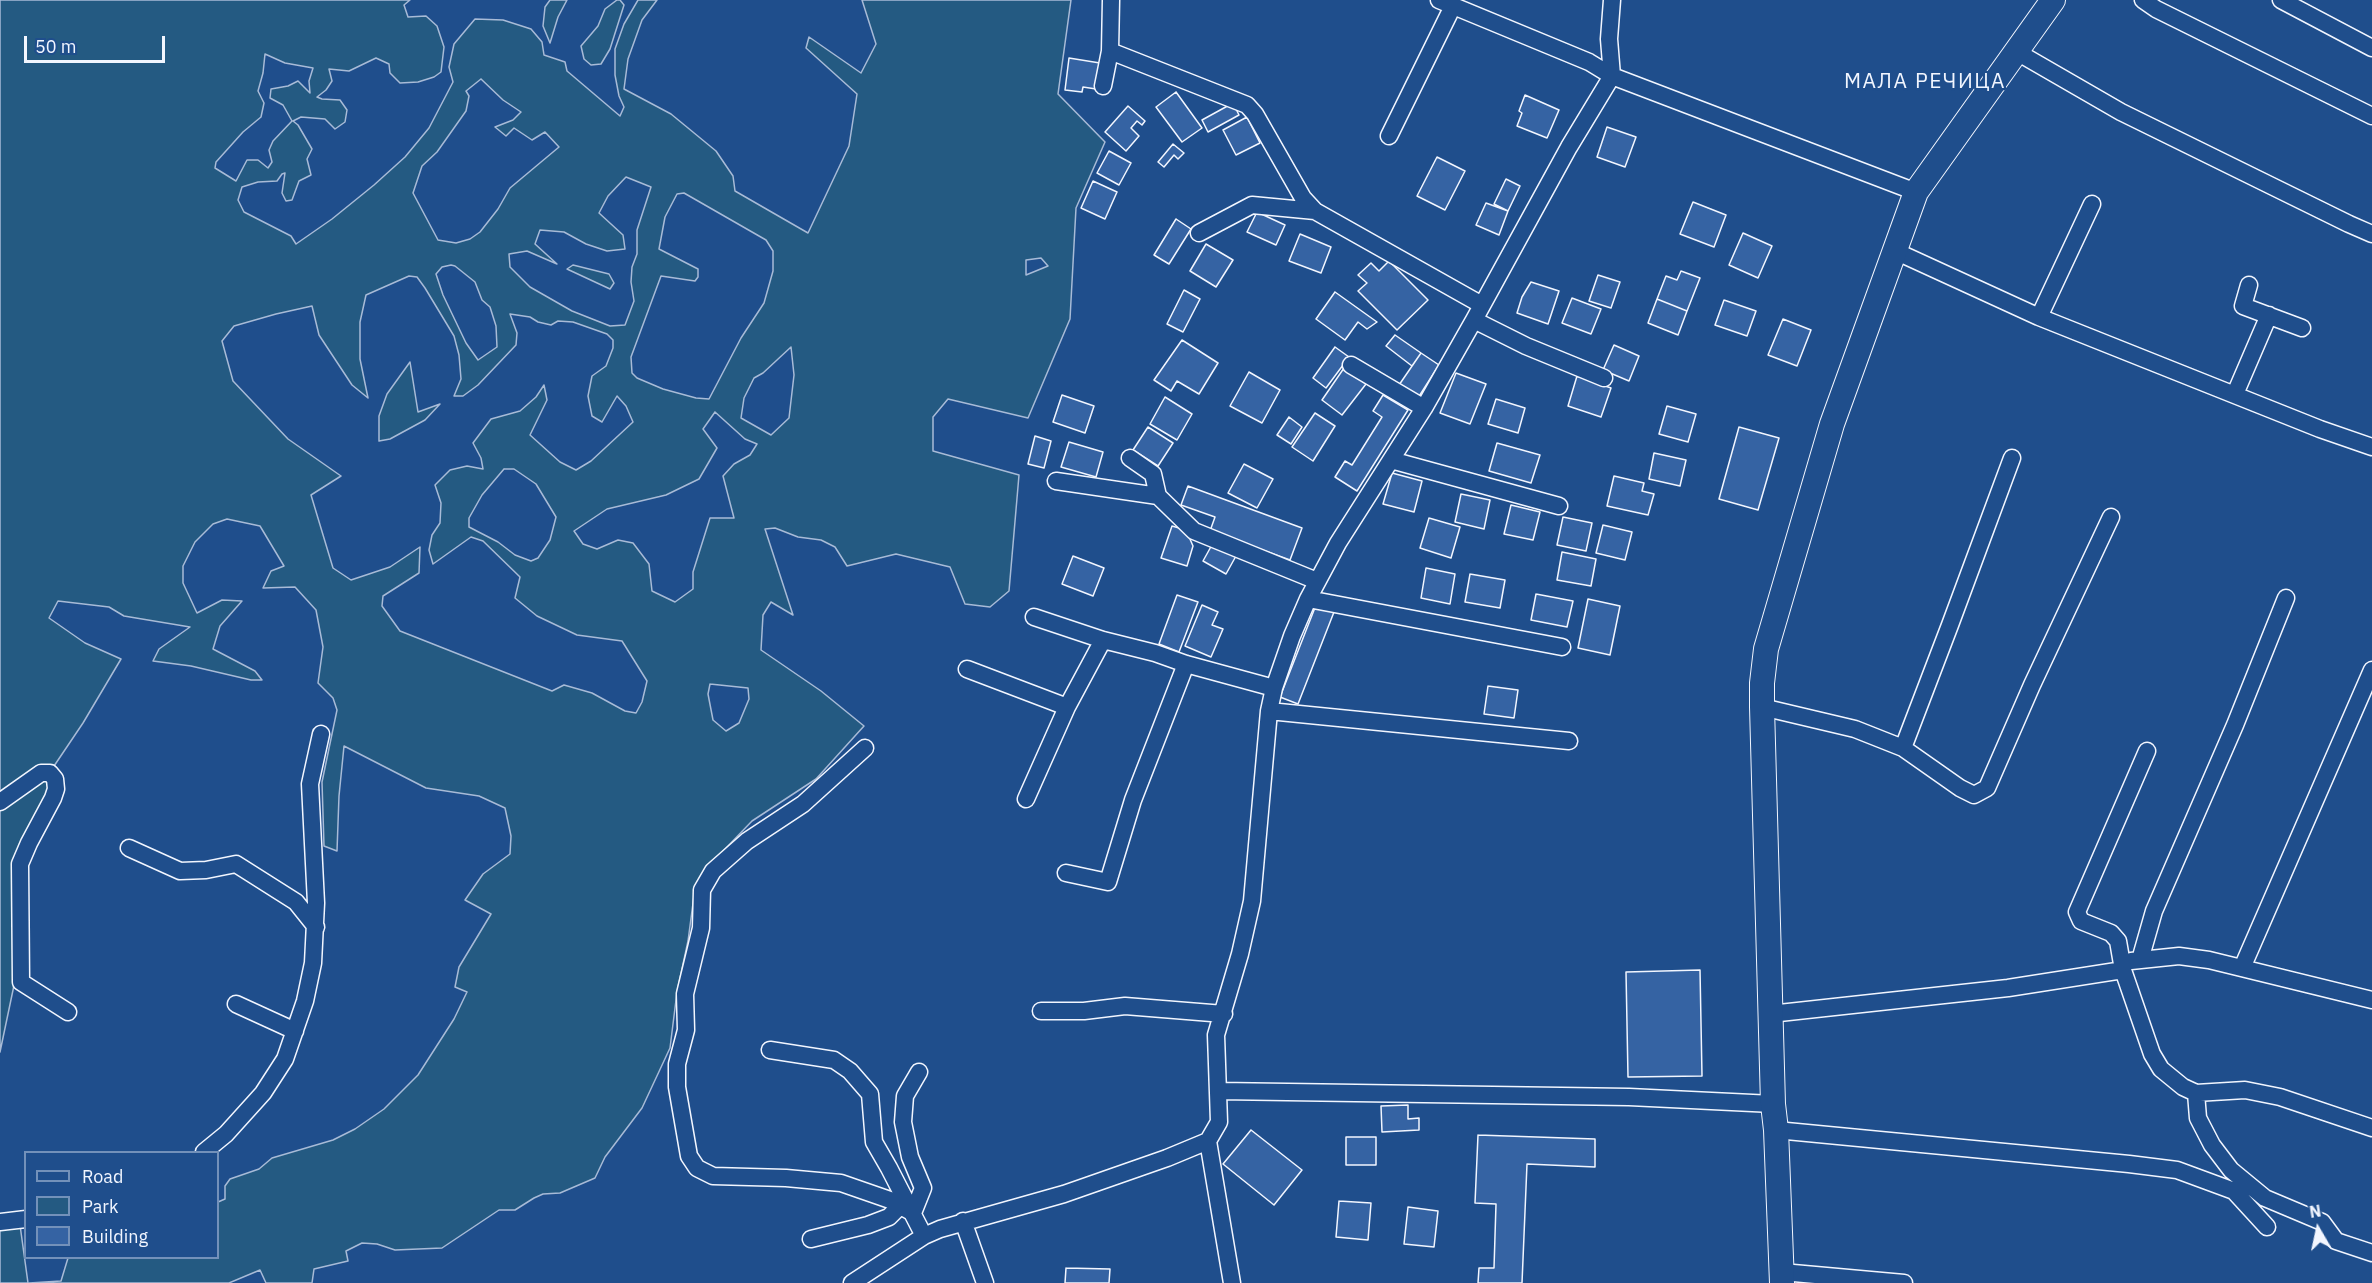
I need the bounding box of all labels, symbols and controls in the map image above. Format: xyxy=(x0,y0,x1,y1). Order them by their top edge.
scale bar xyxy=(27,24,168,62)
text: 50 m xyxy=(35,35,77,58)
district label: МАЛА РЕЧИЦА xyxy=(1844,69,2006,95)
legend xyxy=(24,1151,219,1259)
text: Road xyxy=(82,1165,123,1188)
text: Park xyxy=(82,1195,118,1218)
north arrow xyxy=(2288,1199,2348,1259)
text: N xyxy=(2308,1200,2322,1222)
text: Building xyxy=(82,1225,148,1248)

